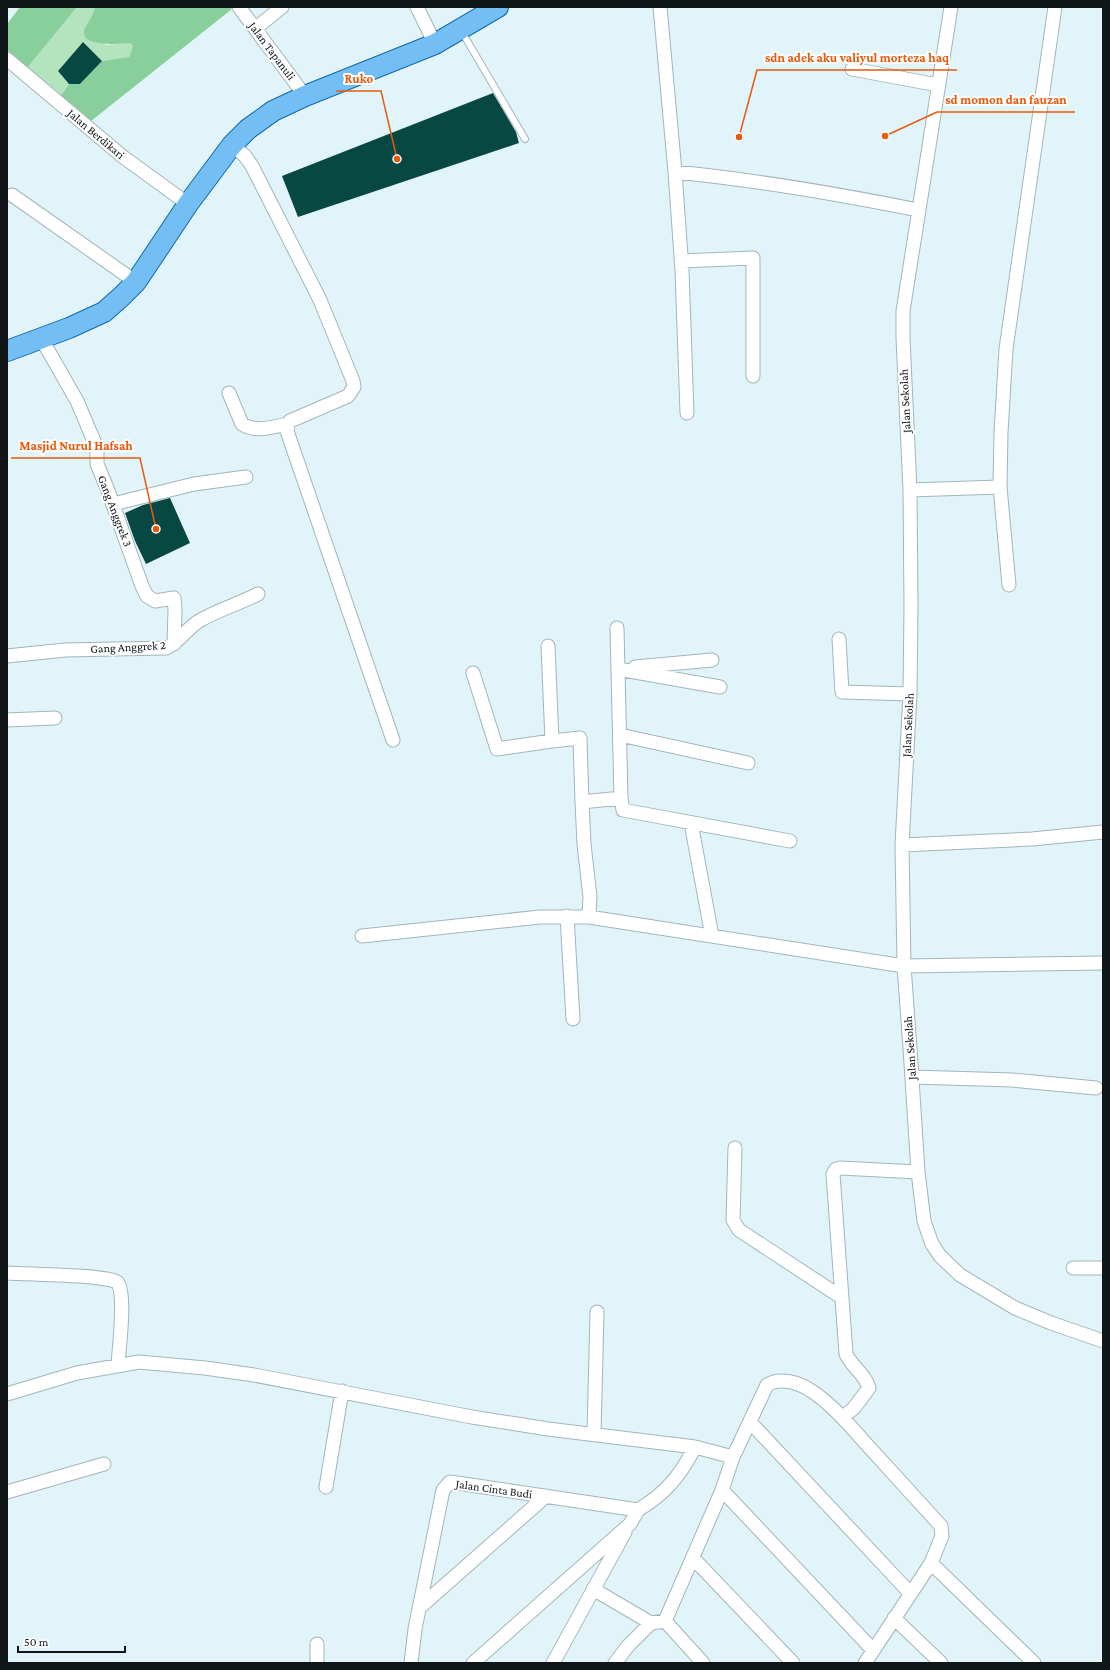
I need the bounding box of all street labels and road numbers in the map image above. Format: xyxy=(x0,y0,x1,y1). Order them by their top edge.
street label: Jalan Tapanuli xyxy=(245,18,298,83)
street label: Jalan Berdikari xyxy=(64,105,127,162)
street label: Jalan Sekolah xyxy=(896,368,914,434)
street label: Gang Anggrek 3 xyxy=(95,473,135,549)
street label: Gang Anggrek 2 xyxy=(90,638,166,656)
street label: Jalan Sekolah xyxy=(899,692,917,758)
street label: Jalan Sekolah xyxy=(901,1015,919,1081)
street label: Jalan Cinta Budi xyxy=(454,1477,533,1501)

